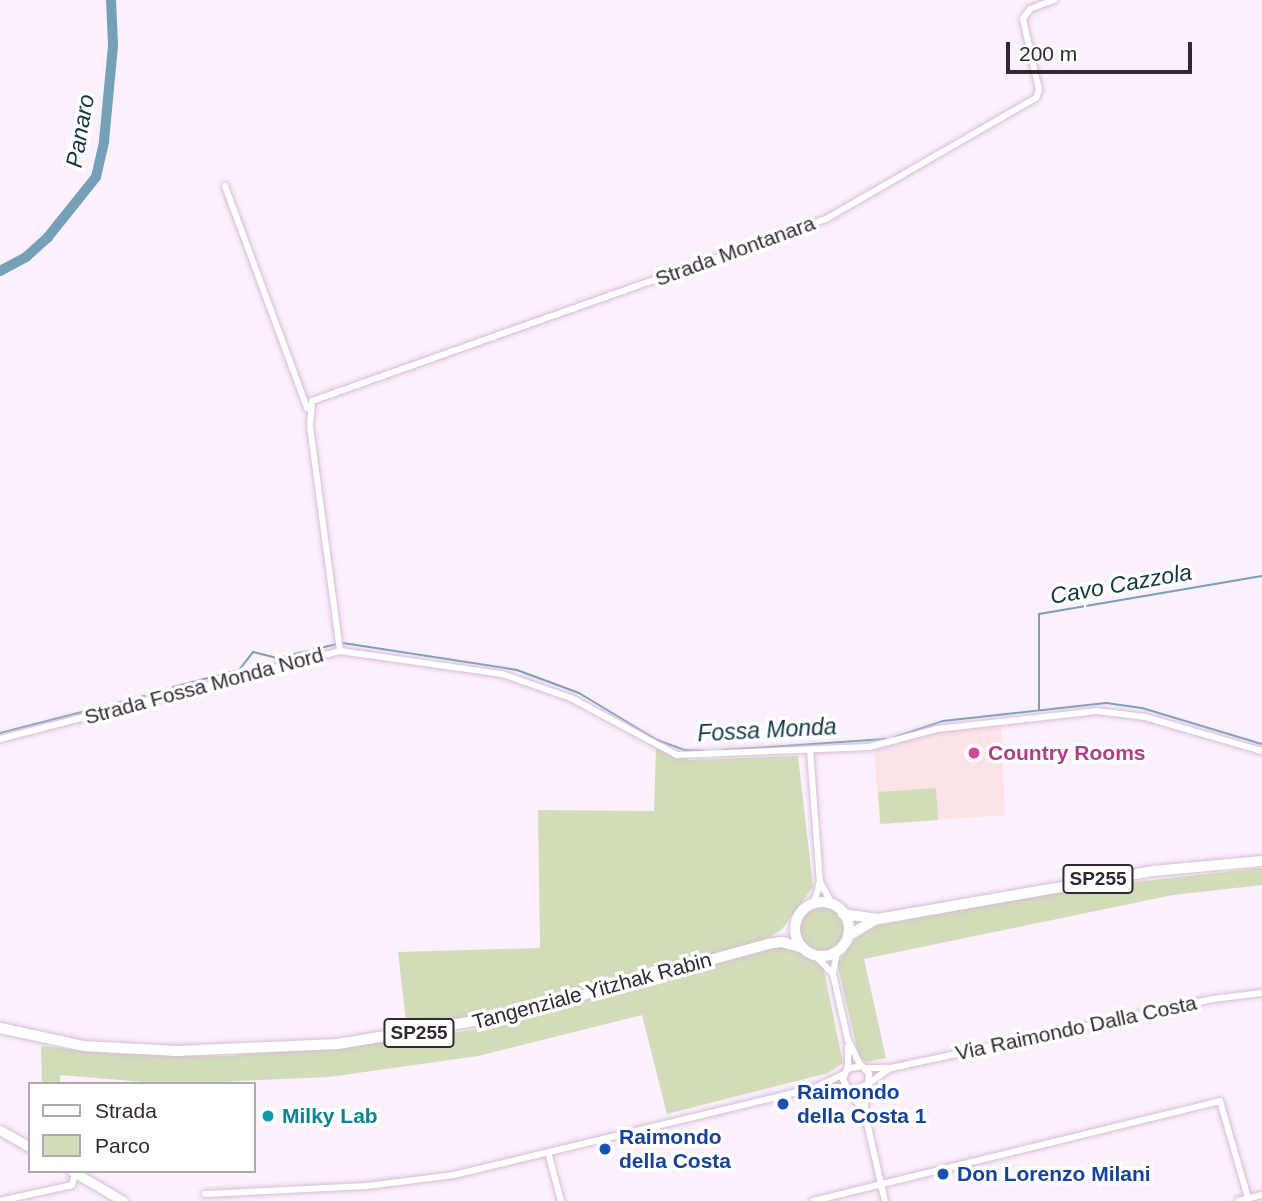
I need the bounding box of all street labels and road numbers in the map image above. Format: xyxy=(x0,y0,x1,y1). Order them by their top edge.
street label: Strada Montanara xyxy=(652,210,818,292)
street label: Strada Fossa Monda Nord xyxy=(82,642,326,730)
road number: SP255 xyxy=(1061,864,1135,894)
street label: Tangenziale Yitzhak Rabin xyxy=(470,947,714,1035)
street label: Via Raimondo Dalla Costa xyxy=(953,990,1199,1066)
road number: SP255 xyxy=(382,1018,456,1049)

